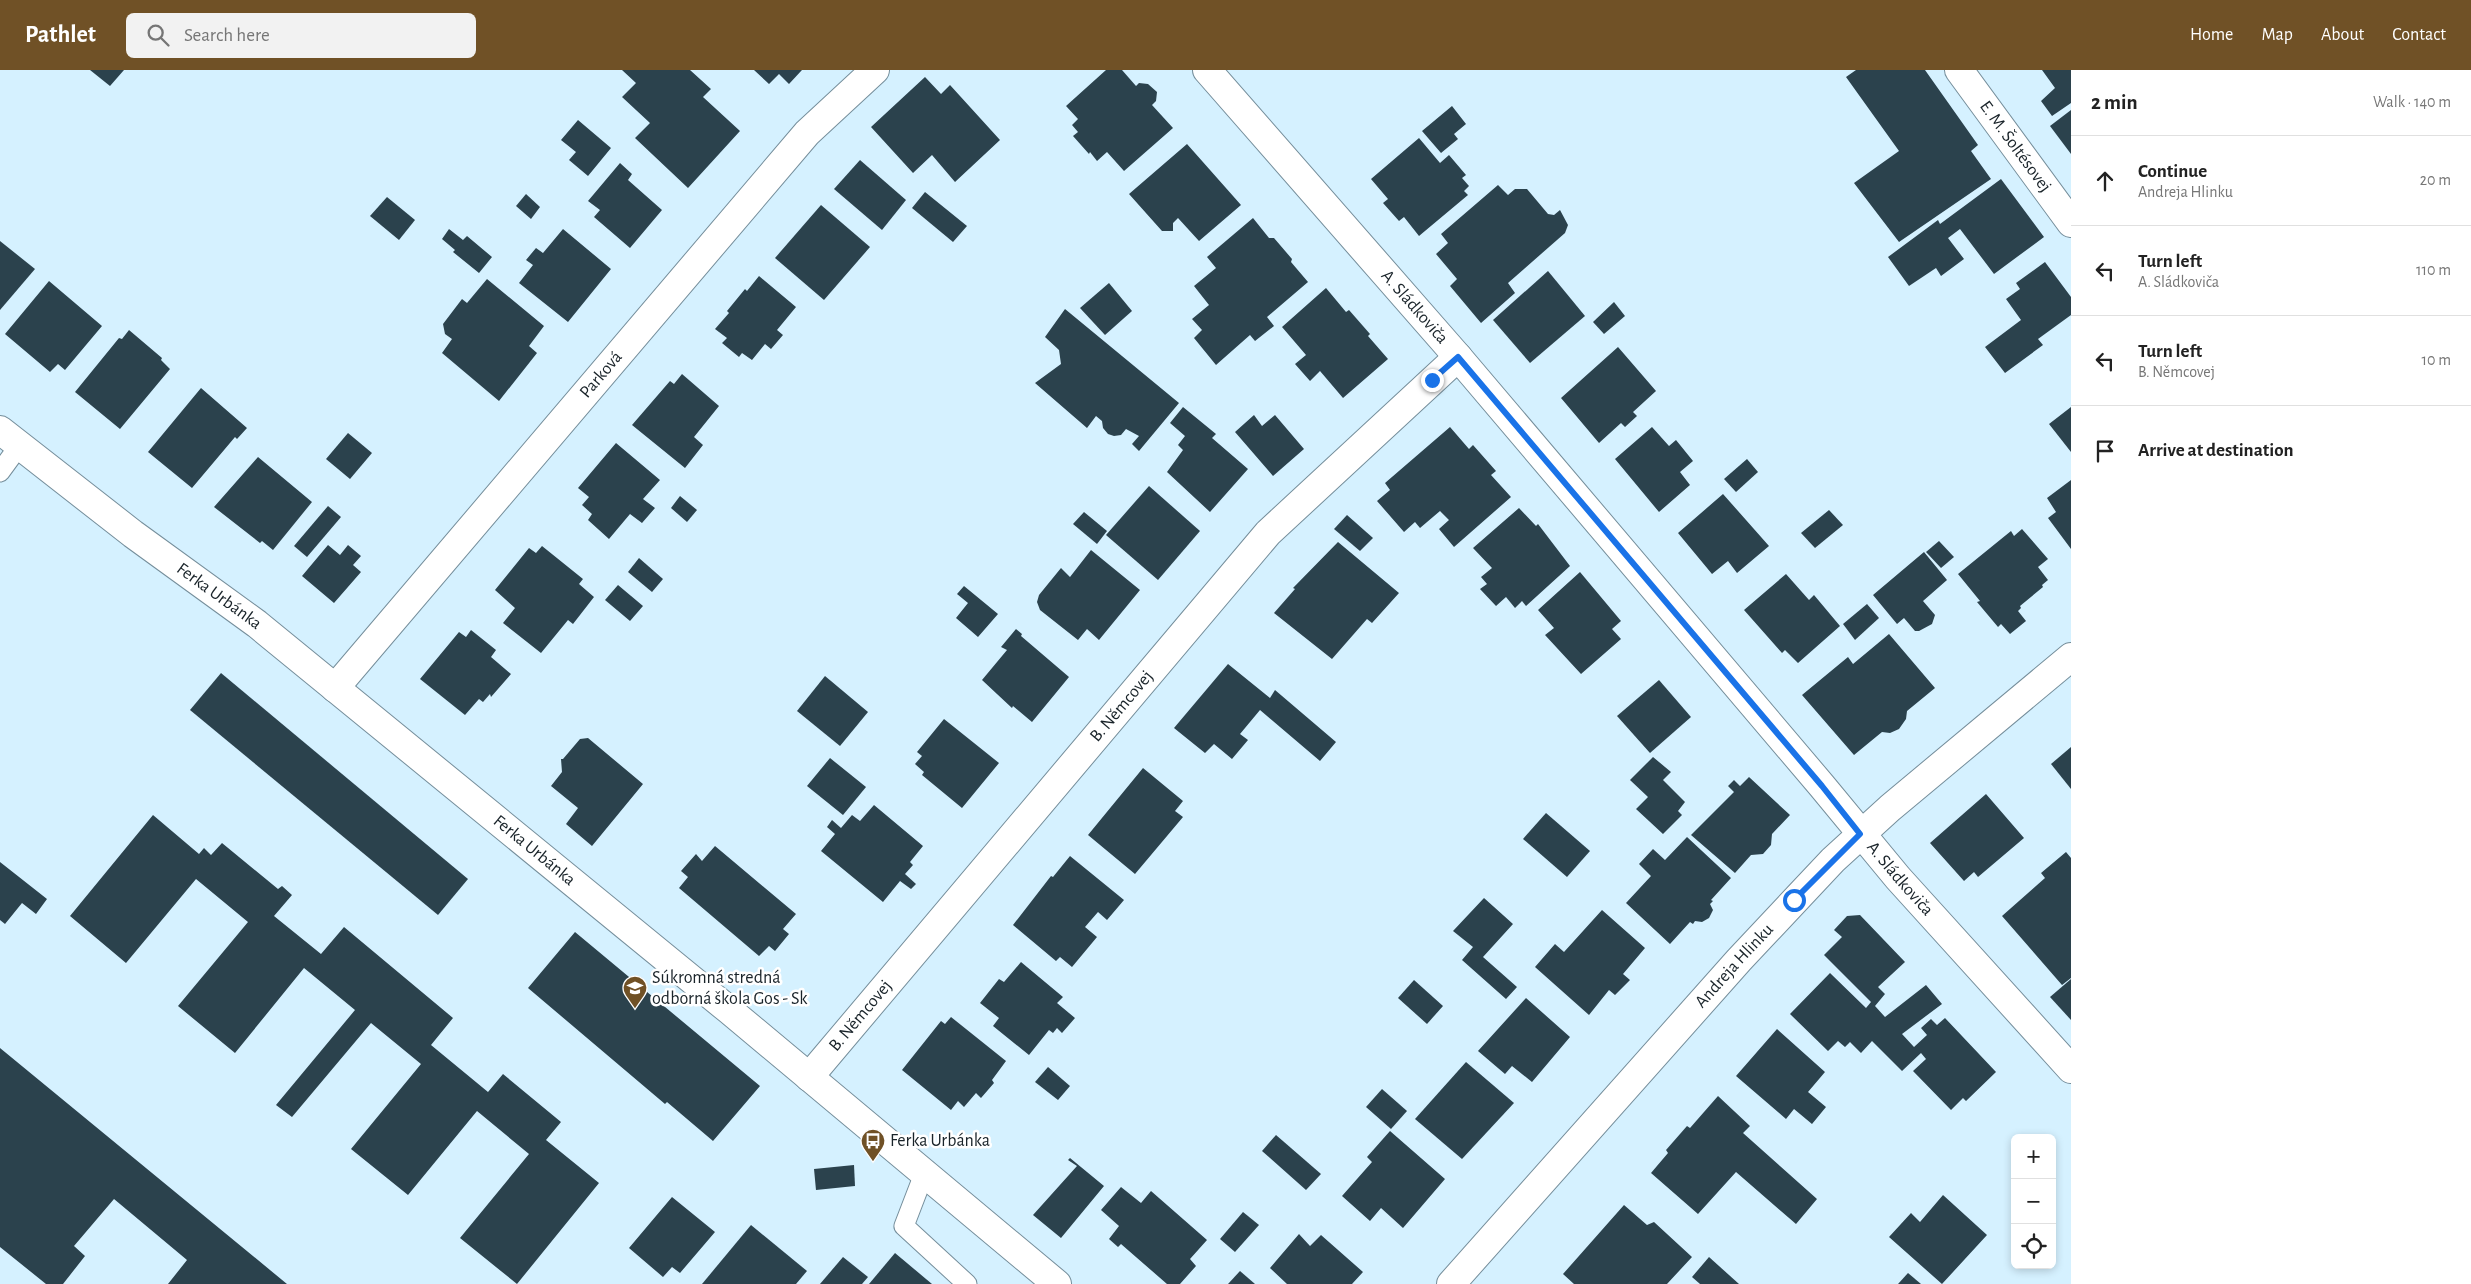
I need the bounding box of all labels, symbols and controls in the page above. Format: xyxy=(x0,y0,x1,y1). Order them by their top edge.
search box xyxy=(126,13,476,58)
icon: search xyxy=(144,21,172,49)
text: Pathlet xyxy=(25,23,96,47)
text: Search here xyxy=(184,26,270,45)
text: Home xyxy=(2190,26,2233,44)
text: Map xyxy=(2261,26,2293,44)
text: About xyxy=(2321,26,2364,44)
text: Contact xyxy=(2392,26,2446,44)
text: 2 min xyxy=(2091,92,2138,113)
text: Walk · 140 m xyxy=(2373,94,2451,110)
street label: E. M. Šoltésovej xyxy=(1976,98,2054,196)
text: Continue xyxy=(2138,162,2207,181)
icon: ahead xyxy=(2091,167,2119,195)
text: 20 m xyxy=(2420,172,2451,188)
text: Andreja Hlinku xyxy=(2138,184,2233,200)
text: Turn left xyxy=(2138,252,2202,271)
icon: left xyxy=(2091,257,2119,285)
text: 110 m xyxy=(2416,262,2451,278)
street label: A. Sládkoviča xyxy=(1377,267,1451,347)
text: A. Sládkoviča xyxy=(2138,274,2219,290)
text: Turn left xyxy=(2138,342,2202,361)
icon: left xyxy=(2091,347,2119,375)
street label: Parková xyxy=(577,348,626,402)
text: 10 m xyxy=(2422,352,2451,368)
text: B. Němcovej xyxy=(2138,364,2215,380)
route end xyxy=(1421,369,1444,392)
icon: arrive xyxy=(2091,437,2119,465)
text: Arrive at destination xyxy=(2138,441,2294,460)
street label: Ferka Urbánka xyxy=(173,560,265,633)
street label: B. Němcovej xyxy=(1087,667,1157,745)
street label: Ferka Urbánka xyxy=(490,812,579,889)
street label: A. Sládkoviča xyxy=(1863,838,1937,919)
route start xyxy=(1783,889,1806,912)
street label: Andreja Hlinku xyxy=(1692,920,1777,1012)
place label: Súkromná stredná odborná škola Gos - Sk xyxy=(652,969,808,1008)
school or university icon: Súkromná stredná odborná škola Gos - Sk xyxy=(622,975,648,1009)
street label: B. Němcovej xyxy=(826,977,895,1055)
bus stop icon: Ferka Urbánka xyxy=(860,1128,886,1162)
place label: Ferka Urbánka xyxy=(890,1132,990,1150)
map controls xyxy=(2011,1134,2056,1269)
button: + xyxy=(2011,1134,2056,1179)
button: − xyxy=(2011,1179,2056,1224)
button: locate xyxy=(2011,1224,2056,1269)

